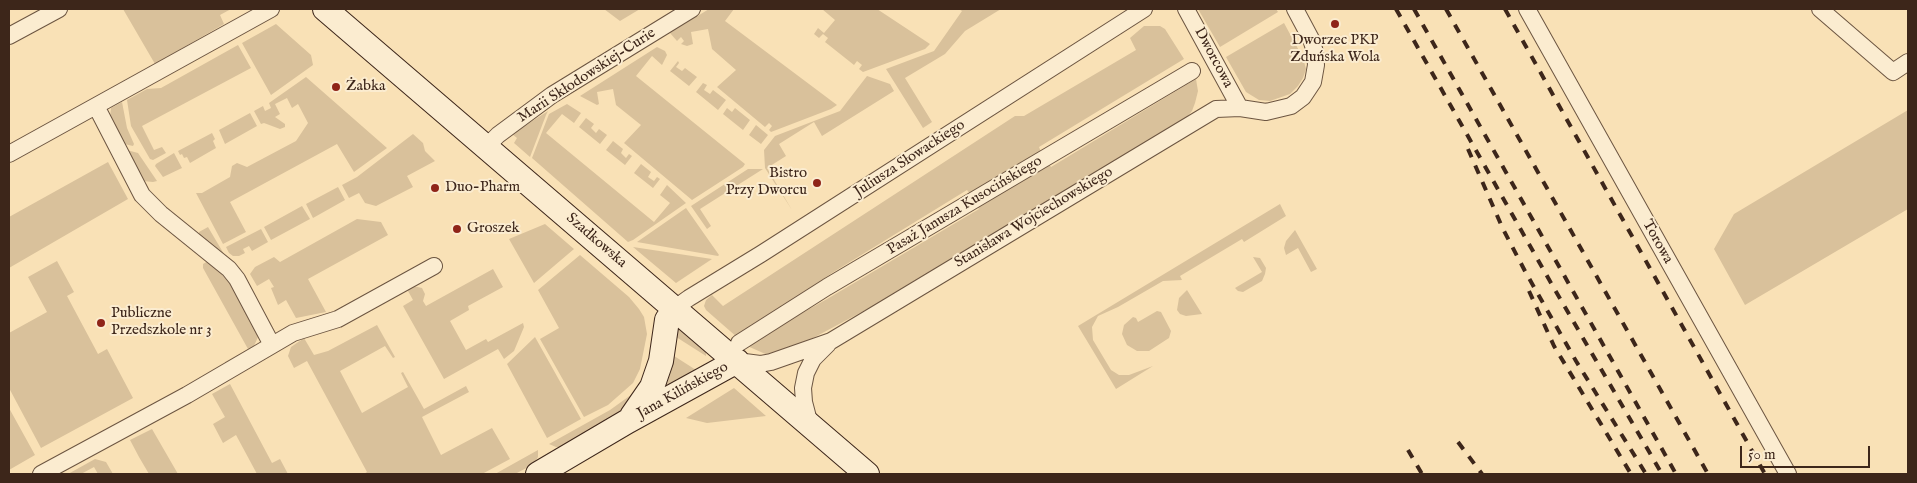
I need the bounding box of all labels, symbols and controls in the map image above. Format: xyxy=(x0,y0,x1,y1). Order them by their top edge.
marker: Dworzec PKP Zduńska Wola xyxy=(1329,18,1341,30)
street label: Marii Skłodowskiej-Curie xyxy=(515,25,659,127)
street label: Dworcowa xyxy=(1190,25,1236,91)
place label: Dworzec PKP Zduńska Wola xyxy=(1290,32,1380,67)
place label: Żabka xyxy=(346,78,385,96)
marker: Żabka xyxy=(330,81,342,93)
street label: Juliusza Słowackiego xyxy=(851,116,969,202)
street label: Pasaż Janusza Kusocińskiego xyxy=(884,153,1046,259)
street label: Stanisława Wojciechowskiego xyxy=(952,164,1116,272)
place label: Bistro Przy Dworcu xyxy=(726,165,807,200)
marker: Bistro Przy Dworcu xyxy=(811,177,823,189)
place label: Duo-Pharm xyxy=(445,179,520,197)
marker: Duo-Pharm xyxy=(429,182,441,194)
street label: Szadkowska xyxy=(562,210,630,272)
street label: Torowa xyxy=(1638,217,1676,267)
place label: Groszek xyxy=(467,220,520,238)
marker: Groszek xyxy=(451,223,463,235)
place label: Publiczne Przedszkole nr 3 xyxy=(111,305,212,340)
marker: Publiczne Przedszkole nr 3 xyxy=(95,317,107,329)
street label: Jana Kilińskiego xyxy=(634,359,732,423)
scale bar xyxy=(1742,436,1872,468)
text: 50 m xyxy=(1748,445,1776,464)

